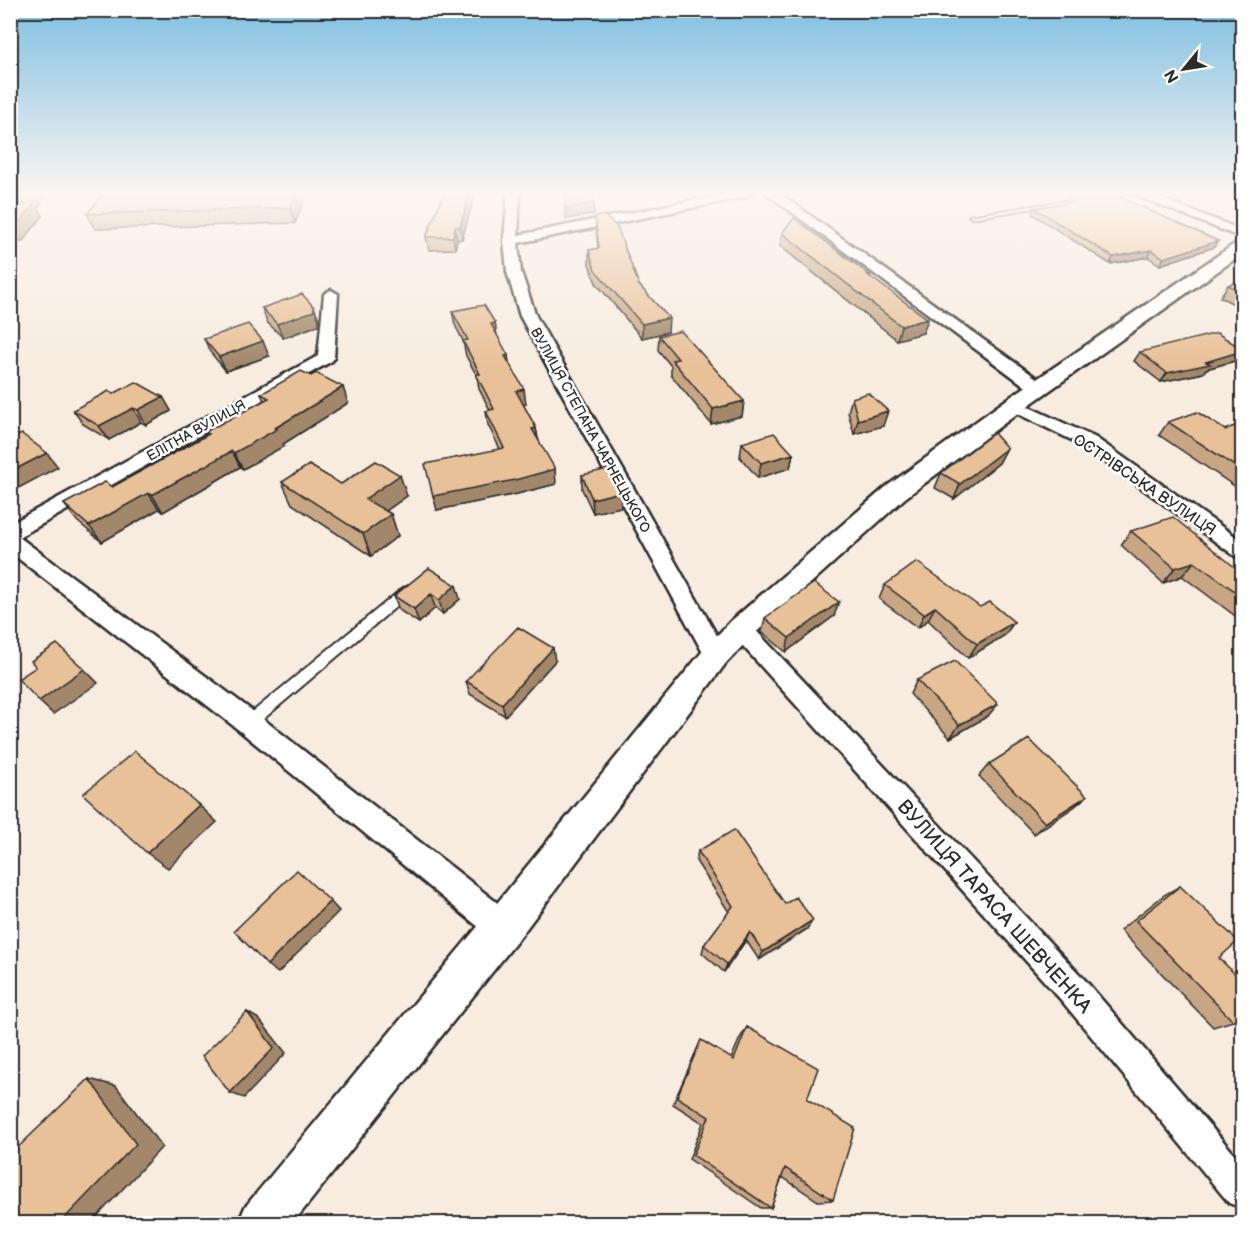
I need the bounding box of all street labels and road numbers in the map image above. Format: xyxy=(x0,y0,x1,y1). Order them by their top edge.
street label: ВУЛИЦЯ СТЕПАНА ЧАРНЕЦЬКОГО xyxy=(527,325,654,536)
street label: ЕЛІТНА ВУЛИЦЯ xyxy=(144,396,249,465)
street label: ОСТРІВСЬКА ВУЛИЦЯ xyxy=(1069,430,1219,540)
street label: ВУЛИЦЯ ТАРАСА ШЕВЧЕНКА xyxy=(892,795,1097,1019)

